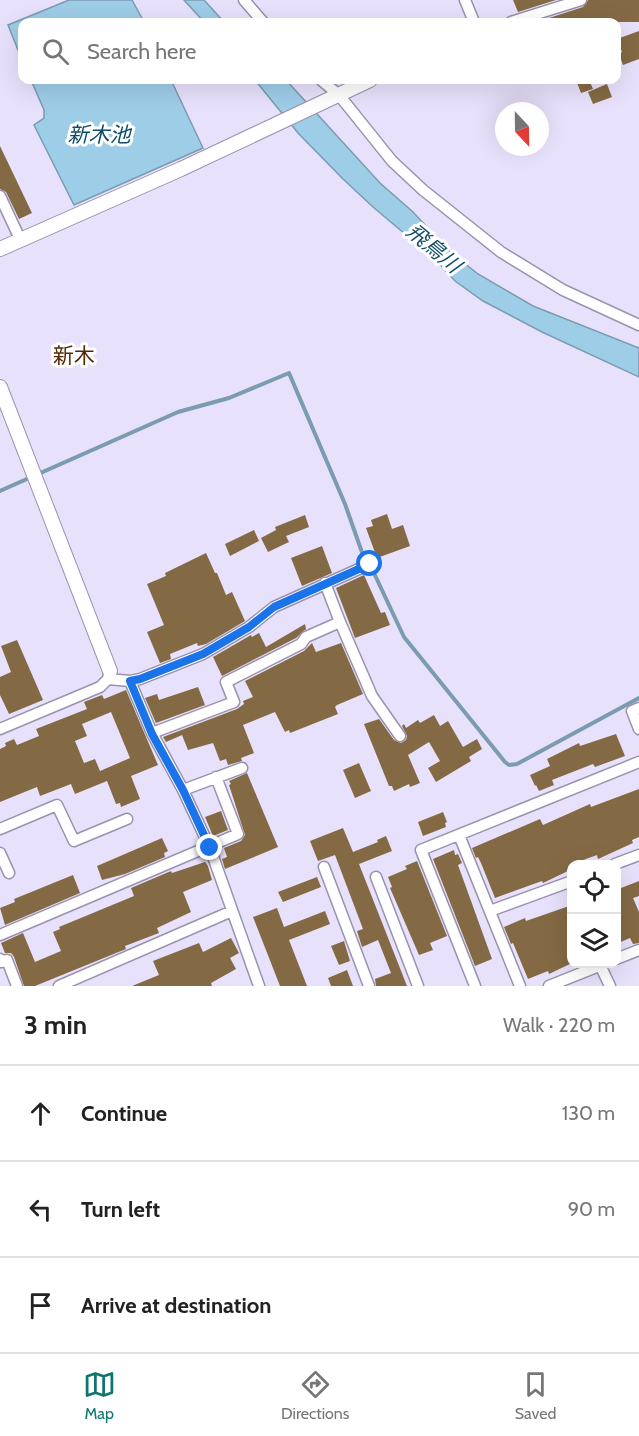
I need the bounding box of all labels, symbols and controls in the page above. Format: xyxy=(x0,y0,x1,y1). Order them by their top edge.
search box xyxy=(18,18,621,84)
icon: search xyxy=(39,35,72,68)
text: Search here xyxy=(87,38,196,65)
north arrow xyxy=(495,102,549,156)
water label: 新木池 xyxy=(68,122,132,147)
water label: 飛鳥川 xyxy=(402,218,468,279)
district label: 新木 xyxy=(53,343,95,368)
route start xyxy=(356,550,382,576)
route end xyxy=(196,834,222,860)
map controls xyxy=(567,860,621,968)
button: locate xyxy=(567,860,621,914)
button: layers xyxy=(567,914,621,968)
text: 3 min xyxy=(24,1009,87,1041)
text: Walk · 220 m xyxy=(503,1013,615,1037)
icon: ahead xyxy=(24,1097,57,1130)
text: Continue xyxy=(81,1100,167,1127)
text: 130 m xyxy=(562,1101,615,1125)
icon: left xyxy=(24,1193,57,1226)
text: Turn left xyxy=(81,1196,160,1223)
text: 90 m xyxy=(568,1197,615,1221)
icon: arrive xyxy=(24,1289,57,1322)
text: Arrive at destination xyxy=(81,1292,271,1319)
tab: Map xyxy=(83,1368,116,1423)
tab: Directions xyxy=(281,1368,349,1423)
tab: Saved xyxy=(515,1368,556,1423)

